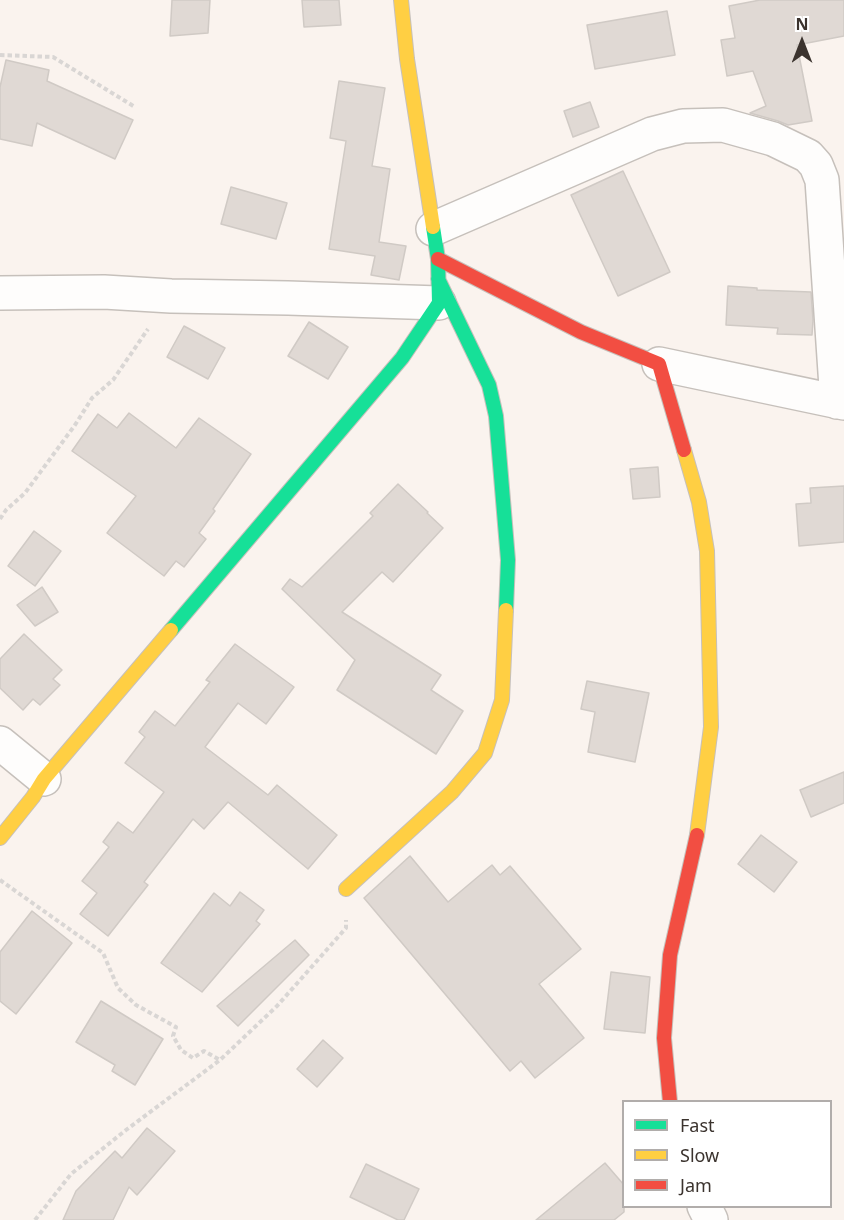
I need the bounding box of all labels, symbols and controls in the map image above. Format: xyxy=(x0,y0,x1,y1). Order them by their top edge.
north arrow xyxy=(772,12,832,72)
text: N xyxy=(795,13,809,35)
legend xyxy=(622,1100,832,1208)
text: Fast xyxy=(680,1113,715,1137)
text: Slow xyxy=(680,1143,719,1167)
text: Jam xyxy=(680,1173,712,1197)

